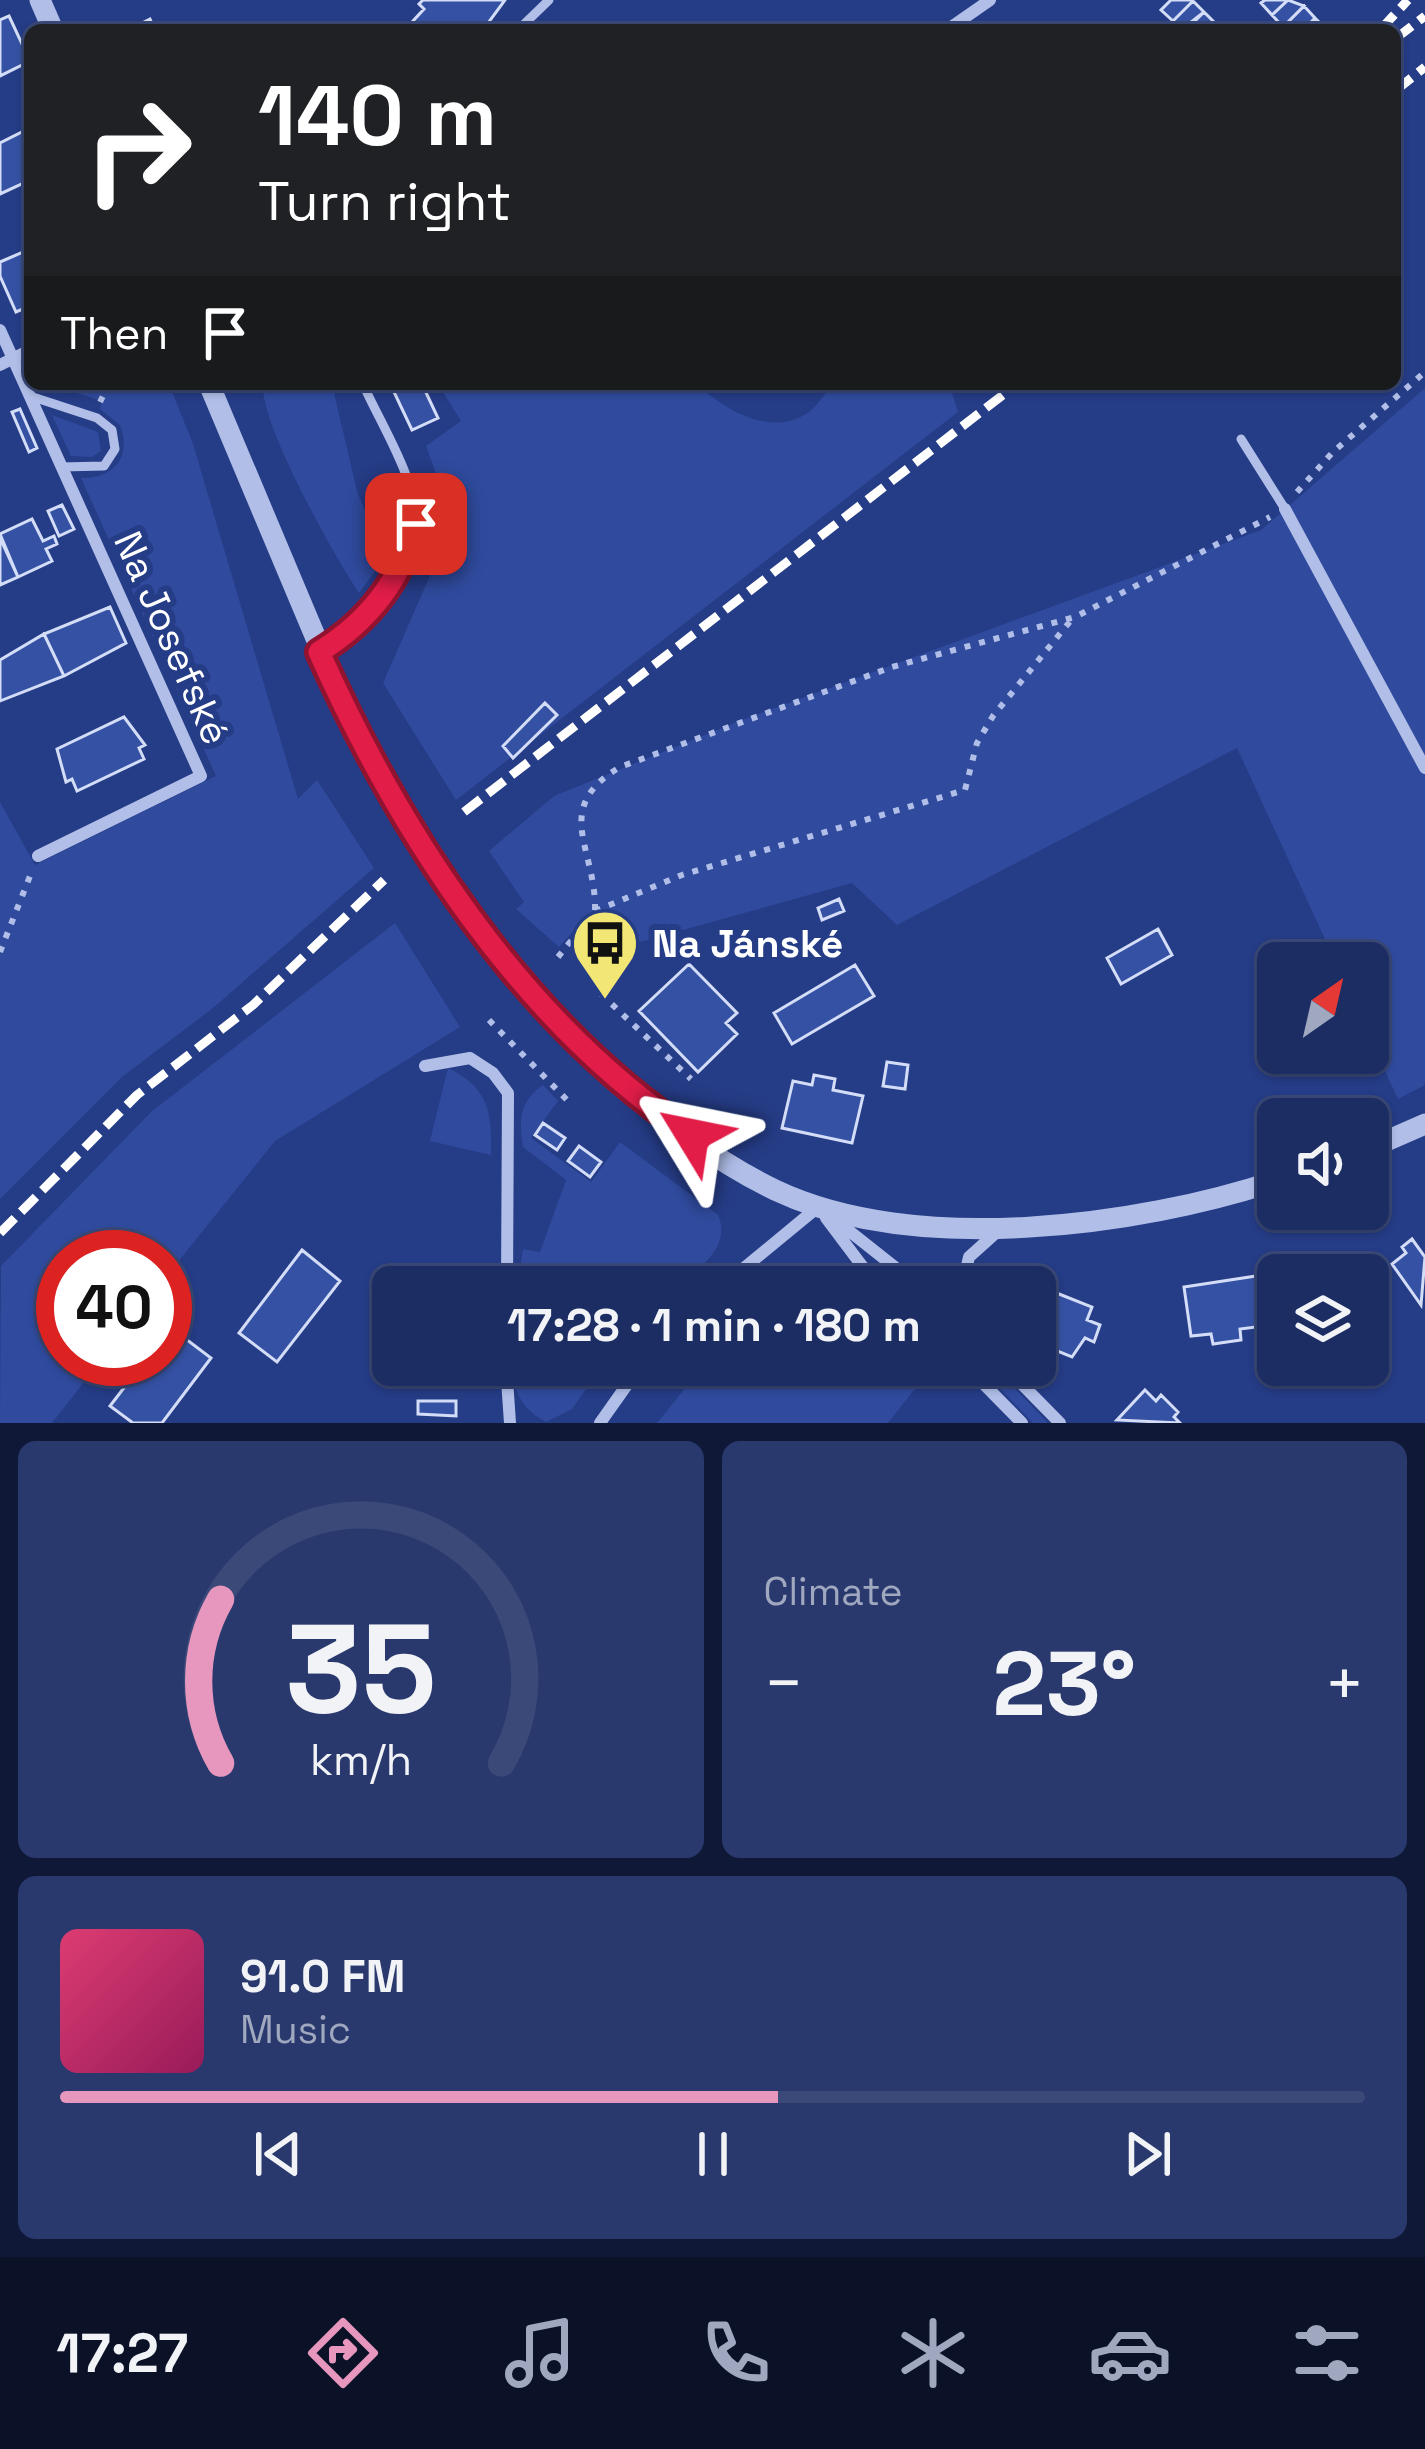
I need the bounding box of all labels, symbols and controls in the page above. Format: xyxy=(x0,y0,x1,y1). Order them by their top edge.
text: 140 m xyxy=(258,62,497,170)
icon: right xyxy=(60,72,216,228)
text: Turn right xyxy=(258,167,511,236)
icon: arrive xyxy=(192,300,258,366)
text: Then xyxy=(60,305,168,362)
pin xyxy=(365,473,467,575)
icon: arrive xyxy=(383,491,449,557)
street label: Na Josefské xyxy=(103,524,241,752)
bus stop icon: Na Jánské xyxy=(570,908,640,1002)
place label: Na Jánské xyxy=(652,919,843,968)
north arrow xyxy=(1257,942,1389,1074)
map controls xyxy=(1257,942,1389,1386)
position arrow xyxy=(629,1072,755,1198)
button: sound xyxy=(1257,1098,1389,1230)
speed limit sign: 40 xyxy=(36,1230,192,1386)
button: layers xyxy=(1257,1254,1389,1386)
text: 17:28 · 1 min · 180 m xyxy=(507,1297,921,1354)
text: Climate xyxy=(764,1567,903,1616)
text: 35 xyxy=(285,1589,436,1748)
text: 23° xyxy=(992,1626,1136,1741)
text: − xyxy=(764,1641,804,1725)
text: + xyxy=(1324,1641,1365,1725)
text: km/h xyxy=(310,1732,412,1787)
text: 91.0 FM xyxy=(240,1948,405,2005)
text: Music xyxy=(240,2005,351,2054)
icon: previous xyxy=(245,2121,311,2187)
icon: pause xyxy=(680,2121,746,2187)
icon: next xyxy=(1115,2121,1181,2187)
icon: directions xyxy=(301,2311,385,2395)
icon: music xyxy=(498,2311,582,2395)
icon: phone xyxy=(694,2311,778,2395)
icon: climate xyxy=(891,2311,975,2395)
icon: car xyxy=(1088,2311,1172,2395)
icon: filters xyxy=(1285,2311,1369,2395)
text: 17:27 xyxy=(56,2319,188,2388)

